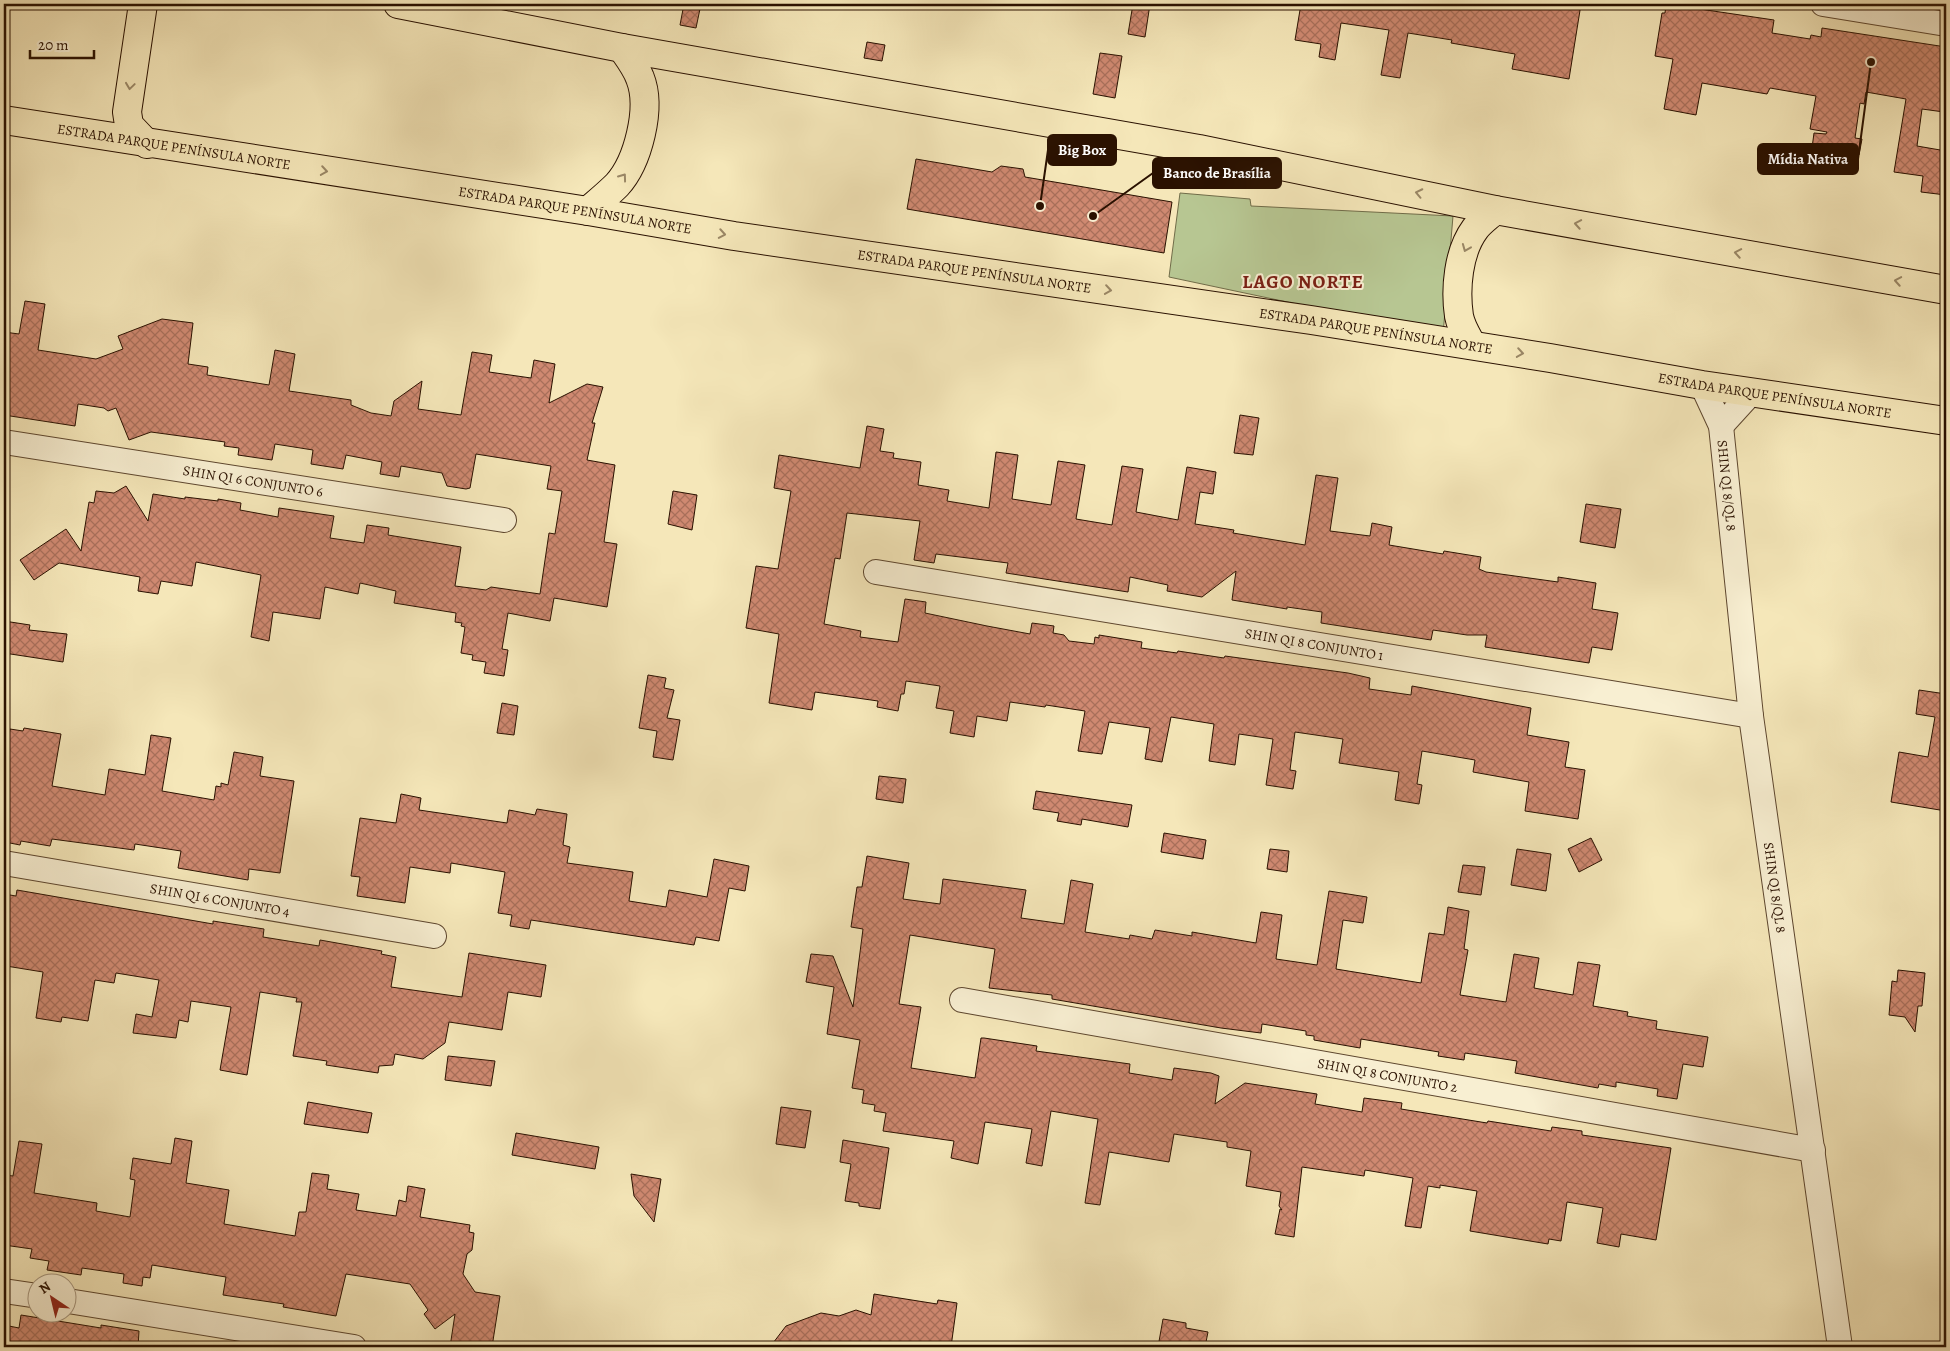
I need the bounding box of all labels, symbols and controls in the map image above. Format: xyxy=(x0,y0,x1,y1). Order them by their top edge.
scale bar xyxy=(30,28,94,60)
text: 20 m xyxy=(38,35,69,55)
one-way arrow xyxy=(125,83,136,91)
street label: ESTRADA PARQUE PENÍNSULA NORTE xyxy=(56,119,292,174)
callout: Big Box xyxy=(1048,135,1116,165)
text: Big Box xyxy=(1058,140,1107,160)
callout: Mídia Nativa xyxy=(1758,144,1858,174)
text: Mídia Nativa xyxy=(1768,149,1849,169)
callout: Banco de Brasília xyxy=(1153,158,1281,188)
text: Banco de Brasília xyxy=(1163,163,1272,183)
one-way arrow xyxy=(320,165,328,176)
one-way arrow xyxy=(617,173,626,183)
street label: ESTRADA PARQUE PENÍNSULA NORTE xyxy=(457,181,693,238)
one-way arrow xyxy=(1414,189,1423,199)
one-way arrow xyxy=(1574,220,1583,230)
one-way arrow xyxy=(718,229,726,239)
one-way arrow xyxy=(1462,243,1473,252)
street label: ESTRADA PARQUE PENÍNSULA NORTE xyxy=(856,245,1092,297)
one-way arrow xyxy=(1734,248,1743,258)
district label: LAGO NORTE xyxy=(1242,269,1364,295)
one-way arrow xyxy=(1894,277,1903,287)
one-way arrow xyxy=(1104,284,1112,295)
street label: ESTRADA PARQUE PENÍNSULA NORTE xyxy=(1258,303,1494,358)
one-way arrow xyxy=(1515,347,1524,357)
street label: ESTRADA PARQUE PENÍNSULA NORTE xyxy=(1656,368,1893,422)
street label: SHIN QI 8/QL 8 xyxy=(1713,439,1741,532)
street label: SHIN QI 6 CONJUNTO 6 xyxy=(182,461,324,501)
street label: SHIN QI 8 CONJUNTO 1 xyxy=(1243,623,1385,665)
street label: SHIN QI 8/QL 8 xyxy=(1759,841,1791,934)
street label: SHIN QI 6 CONJUNTO 4 xyxy=(149,878,291,921)
street label: SHIN QI 8 CONJUNTO 2 xyxy=(1316,1053,1459,1097)
north arrow xyxy=(28,1274,78,1324)
text: N xyxy=(35,1277,54,1298)

